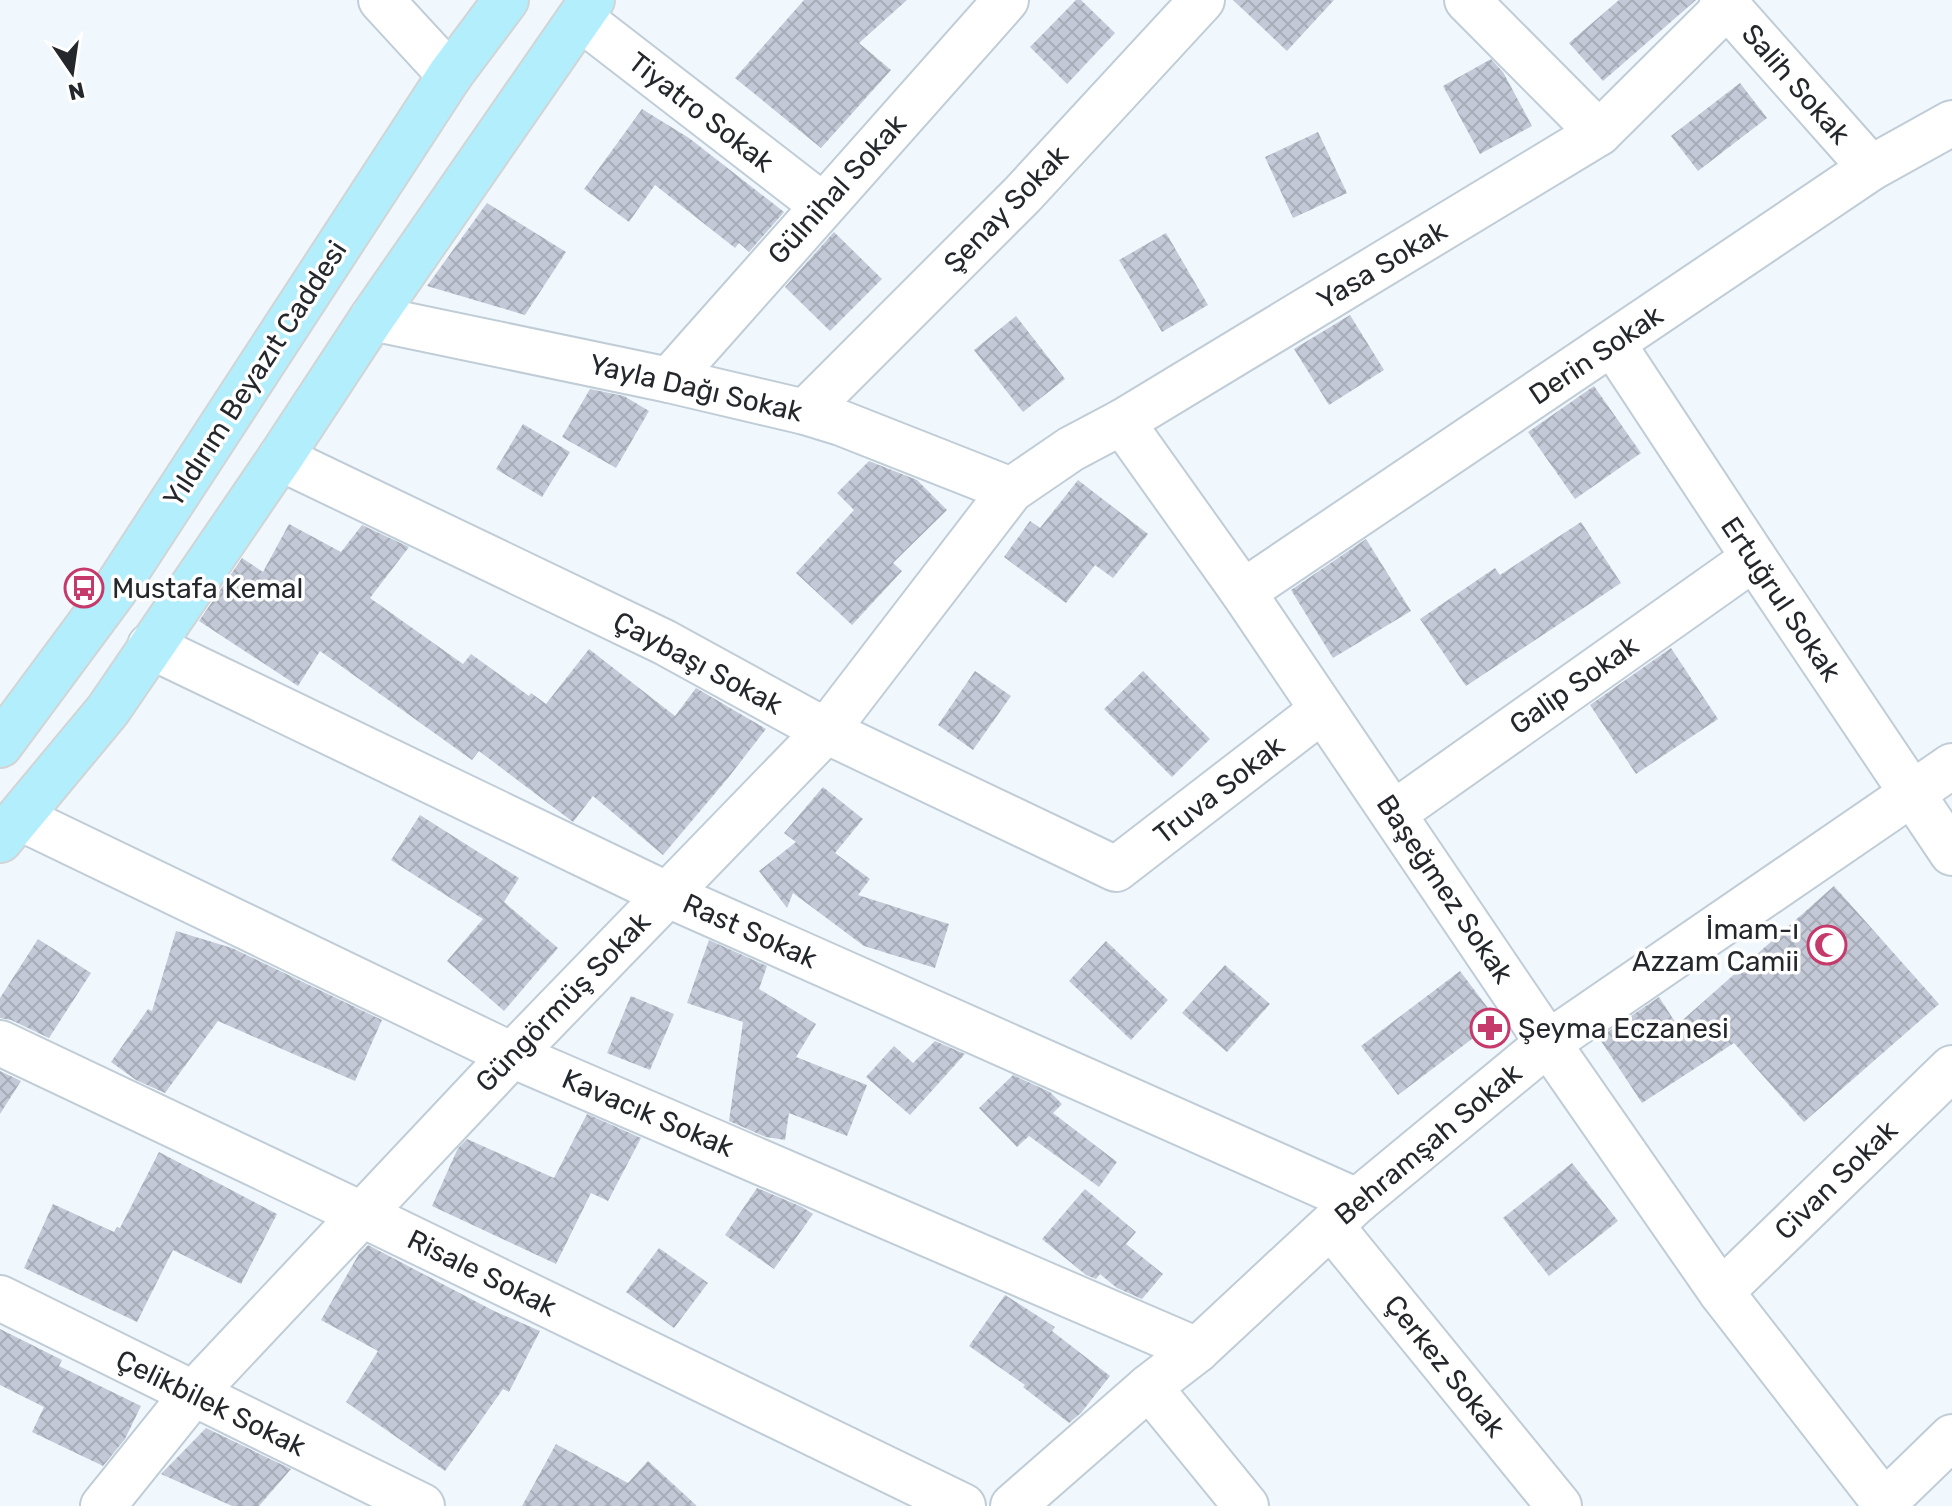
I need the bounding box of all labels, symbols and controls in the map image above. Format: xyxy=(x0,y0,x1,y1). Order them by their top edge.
street label: Salih Sokak xyxy=(1735,17,1857,151)
north arrow xyxy=(32,32,112,112)
street label: Tiyatro Sokak xyxy=(622,45,781,179)
text: N xyxy=(66,76,87,106)
street label: Gülnihal Sokak xyxy=(761,107,913,271)
street label: Şenay Sokak xyxy=(937,138,1075,280)
street label: Yasa Sokak xyxy=(1311,213,1453,316)
street label: Yıldırım Beyazıt Caddesi xyxy=(156,235,354,513)
street label: Derin Sokak xyxy=(1523,298,1669,412)
street label: Yayla Dağı Sokak xyxy=(586,347,806,429)
street label: Ertuğrul Sokak xyxy=(1714,511,1848,688)
bus stop icon: Mustafa Kemal xyxy=(63,567,105,609)
place label: Mustafa Kemal xyxy=(112,572,303,605)
street label: Çaybaşı Sokak xyxy=(608,605,789,722)
street label: Galip Sokak xyxy=(1503,628,1645,741)
street label: Truva Sokak xyxy=(1147,729,1291,851)
street label: Başeğmez Sokak xyxy=(1370,789,1521,990)
street label: Rast Sokak xyxy=(678,887,823,975)
street label: Güngörmüş Sokak xyxy=(469,905,657,1099)
place label: İmam-ı Azzam Camii xyxy=(1632,913,1799,978)
mosque icon: İmam-ı Azzam Camii xyxy=(1806,924,1848,966)
pharmacy icon: Şeyma Eczanesi xyxy=(1469,1007,1511,1049)
place label: Şeyma Eczanesi xyxy=(1518,1012,1729,1045)
street label: Behramşah Sokak xyxy=(1328,1056,1528,1232)
street label: Kavacık Sokak xyxy=(557,1062,739,1164)
street label: Civan Sokak xyxy=(1768,1113,1904,1246)
street label: Risale Sokak xyxy=(402,1223,562,1324)
street label: Çerkez Sokak xyxy=(1378,1288,1513,1444)
street label: Çelikbilek Sokak xyxy=(111,1343,312,1463)

